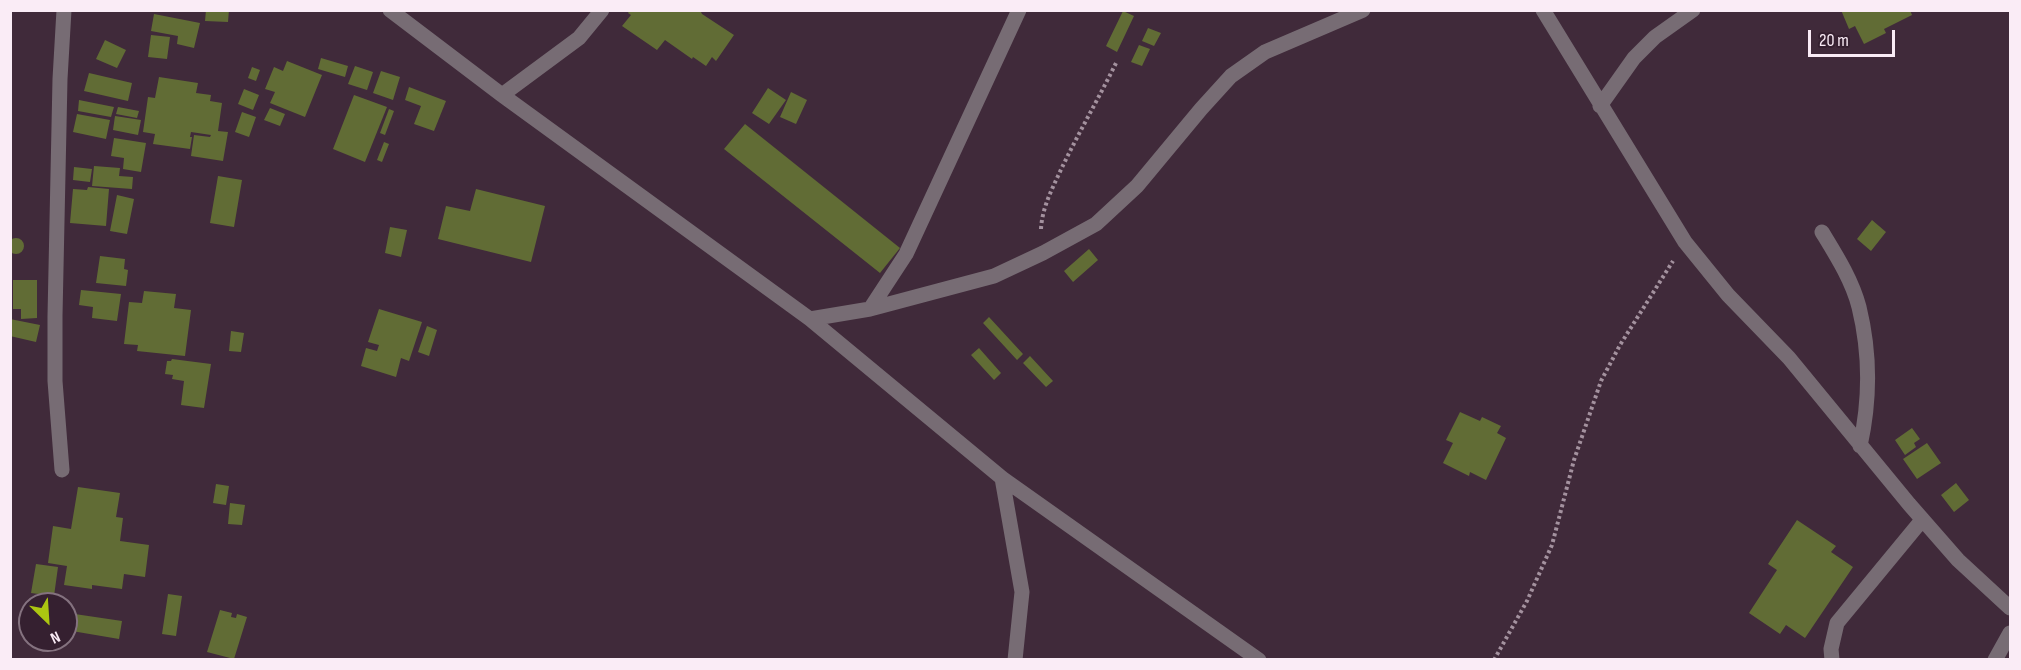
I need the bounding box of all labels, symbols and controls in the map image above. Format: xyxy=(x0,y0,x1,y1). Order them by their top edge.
scale bar xyxy=(1811,18,1898,56)
text: 20 m xyxy=(1819,30,1849,51)
north arrow xyxy=(18,592,78,652)
text: N xyxy=(47,627,63,647)

